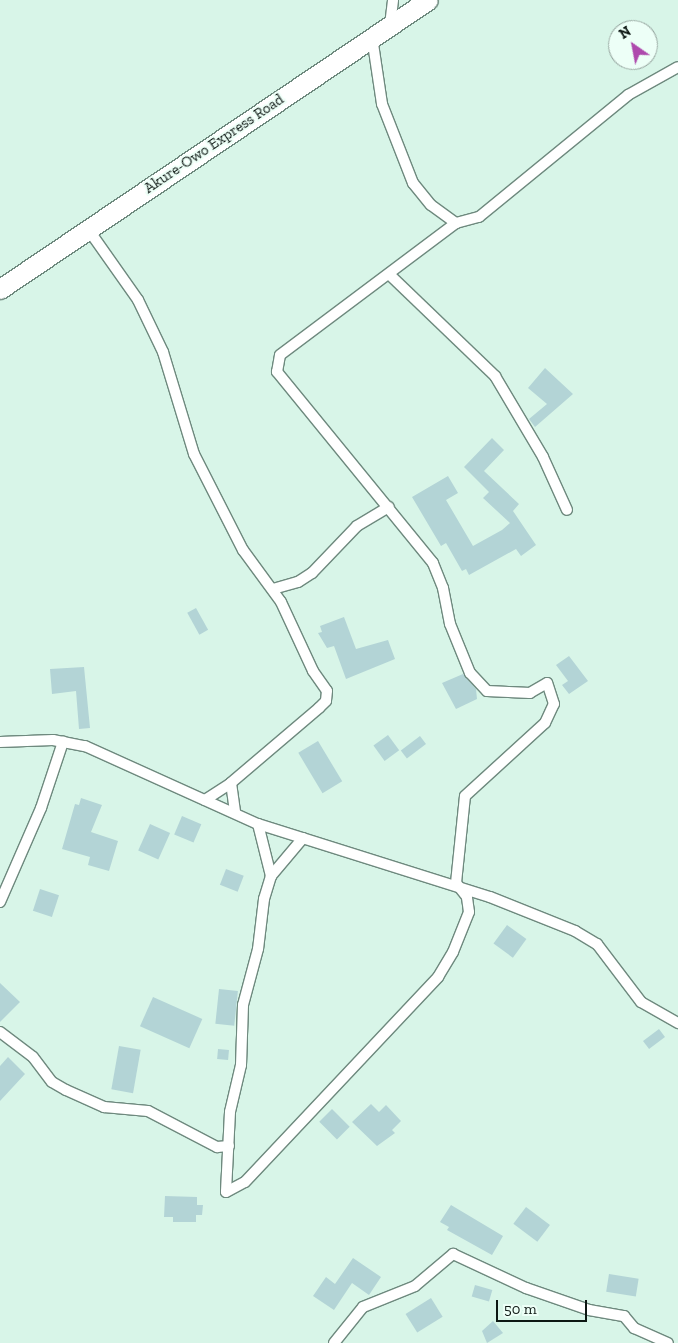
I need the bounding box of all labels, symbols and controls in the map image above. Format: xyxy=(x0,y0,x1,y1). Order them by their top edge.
north arrow xyxy=(608,20,658,70)
text: N xyxy=(616,23,634,43)
street label: Akure-Owo Express Road xyxy=(141,90,287,198)
scale bar xyxy=(498,1290,589,1322)
text: 50 m xyxy=(504,1300,537,1318)

